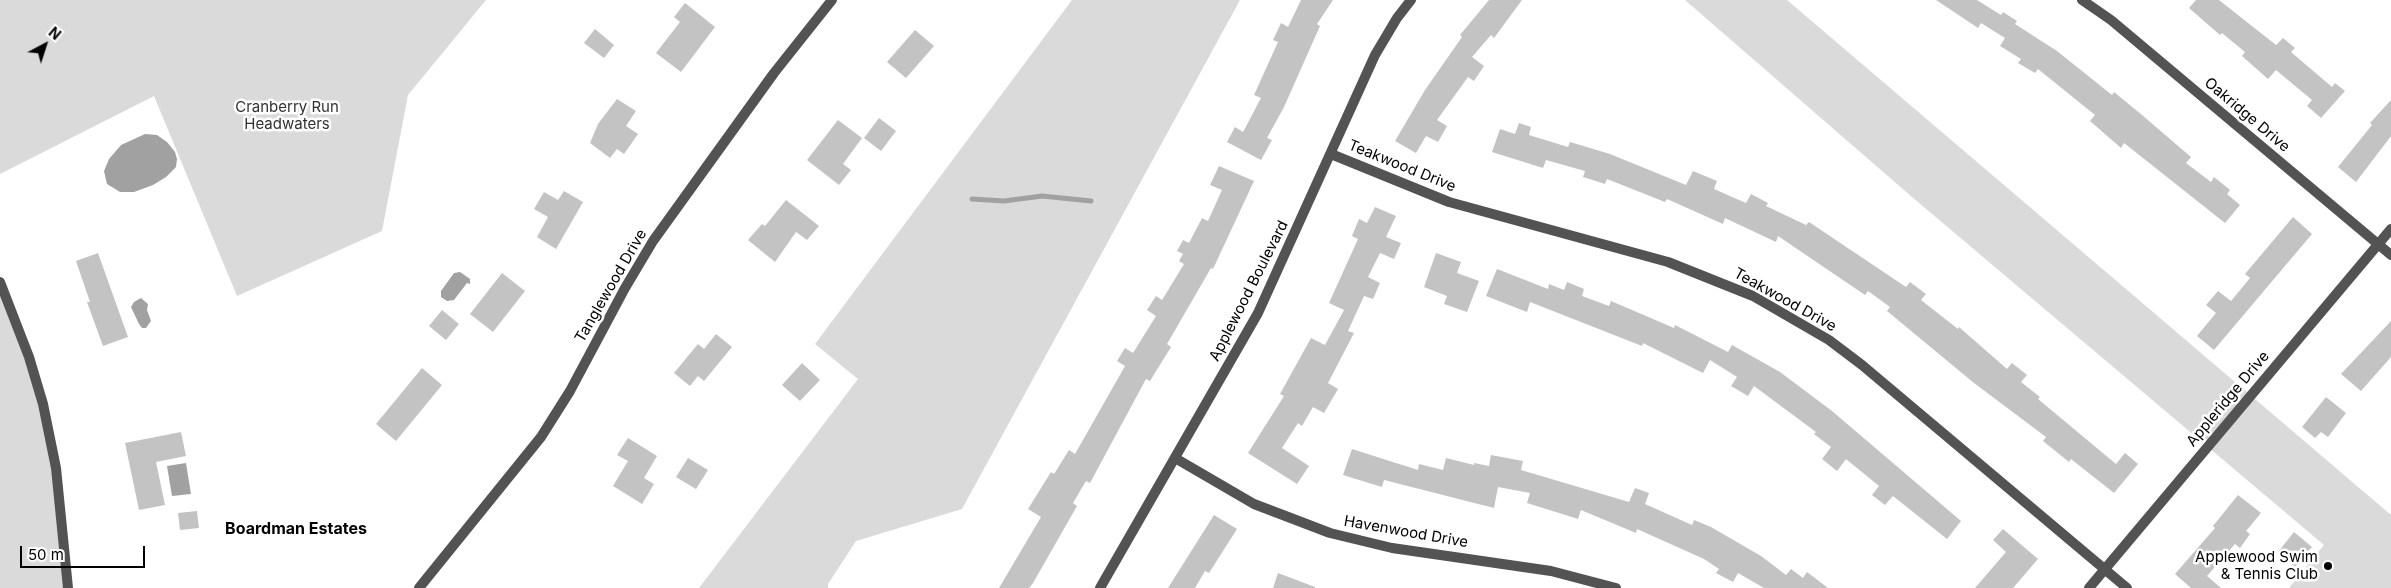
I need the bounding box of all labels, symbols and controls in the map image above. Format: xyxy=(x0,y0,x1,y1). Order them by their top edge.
north arrow xyxy=(20,20,70,70)
text: N xyxy=(45,23,65,43)
street label: Oakridge Drive xyxy=(2201,74,2293,156)
park label: Cranberry Run Headwaters xyxy=(235,98,339,133)
street label: Teakwood Drive xyxy=(1345,136,1459,196)
street label: Applewood Boulevard xyxy=(1206,218,1292,364)
street label: Tanglewood Drive xyxy=(571,226,651,346)
street label: Teakwood Drive xyxy=(1730,264,1840,336)
street label: Appleridge Drive xyxy=(2183,348,2273,450)
street label: Havenwood Drive xyxy=(1343,512,1469,552)
district label: Boardman Estates xyxy=(225,519,367,539)
scale bar xyxy=(22,536,148,568)
text: 50 m xyxy=(28,545,64,564)
place label: Applewood Swim & Tennis Club xyxy=(2195,548,2318,583)
marker: Applewood Swim & Tennis Club xyxy=(2322,560,2334,572)

